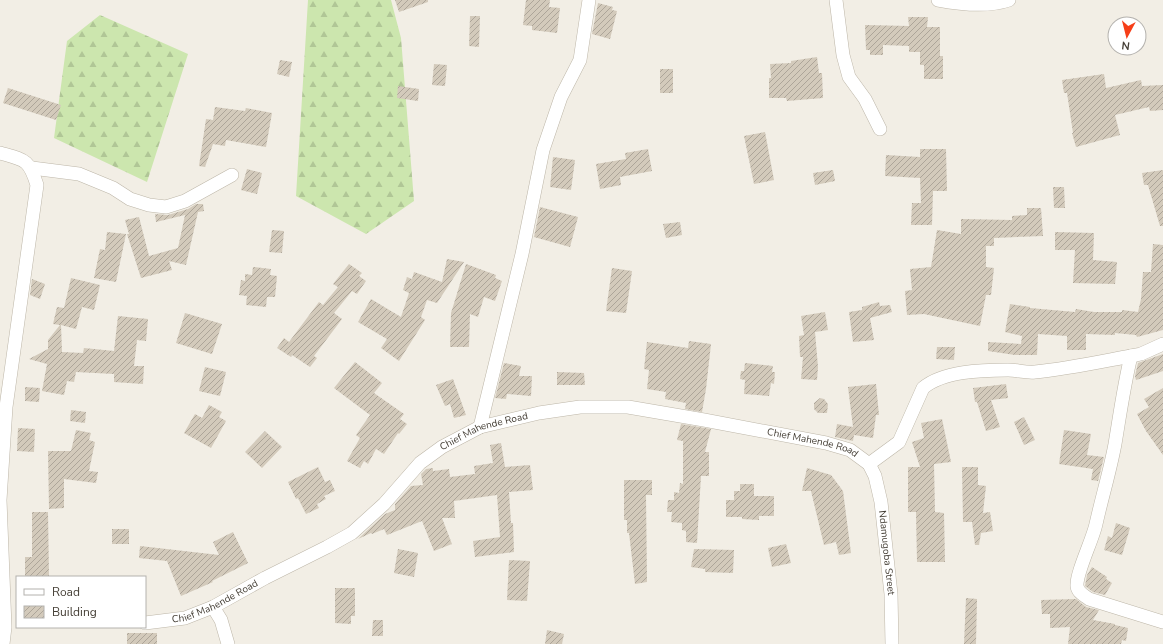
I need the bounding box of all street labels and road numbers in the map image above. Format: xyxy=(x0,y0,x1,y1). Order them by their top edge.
street label: Chief Mahende Road xyxy=(437,409,529,454)
street label: Chief Mahende Road xyxy=(766,425,861,461)
street label: Ndamugoba Street xyxy=(875,510,898,597)
street label: Chief Mahende Road xyxy=(171,576,261,627)

